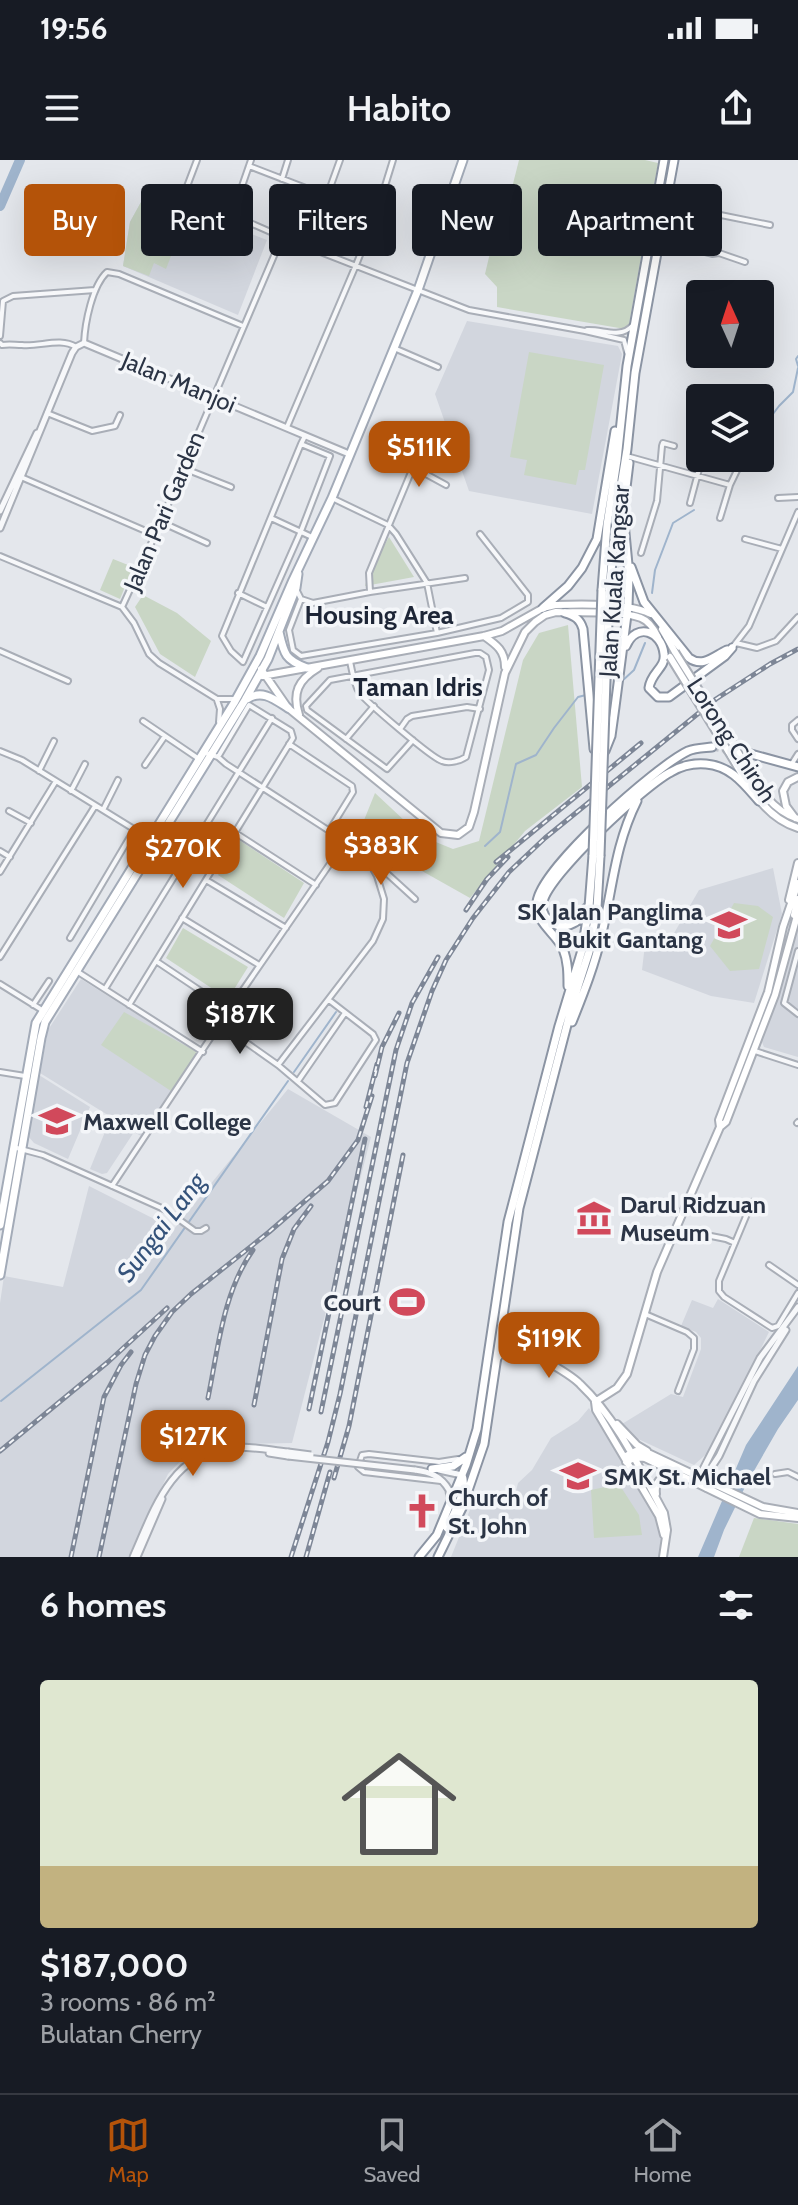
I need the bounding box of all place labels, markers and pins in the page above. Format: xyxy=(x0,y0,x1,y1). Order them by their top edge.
pin: $511K xyxy=(363,421,475,489)
pin: $383K xyxy=(325,819,437,887)
pin: $270K xyxy=(127,822,239,890)
place label: SK Jalan Panglima Bukit Gantang xyxy=(517,897,703,954)
school or university icon: SK Jalan Panglima Bukit Gantang xyxy=(710,906,748,944)
pin: $187K xyxy=(184,988,296,1056)
school or university icon: Maxwell College xyxy=(38,1102,76,1140)
place label: Maxwell College xyxy=(83,1107,251,1136)
place label: Darul Ridzuan Museum xyxy=(620,1190,766,1247)
museum icon: Darul Ridzuan Museum xyxy=(575,1199,613,1237)
sports icon: Court xyxy=(388,1283,426,1321)
place label: Court xyxy=(324,1288,381,1317)
pin: $119K xyxy=(493,1312,605,1380)
pin: $127K xyxy=(137,1410,249,1478)
school or university icon: SMK St. Michael xyxy=(559,1457,597,1495)
place label: SMK St. Michael xyxy=(604,1462,771,1491)
place label: Church of St. John xyxy=(448,1483,548,1540)
church icon: Church of St. John xyxy=(403,1492,441,1530)

